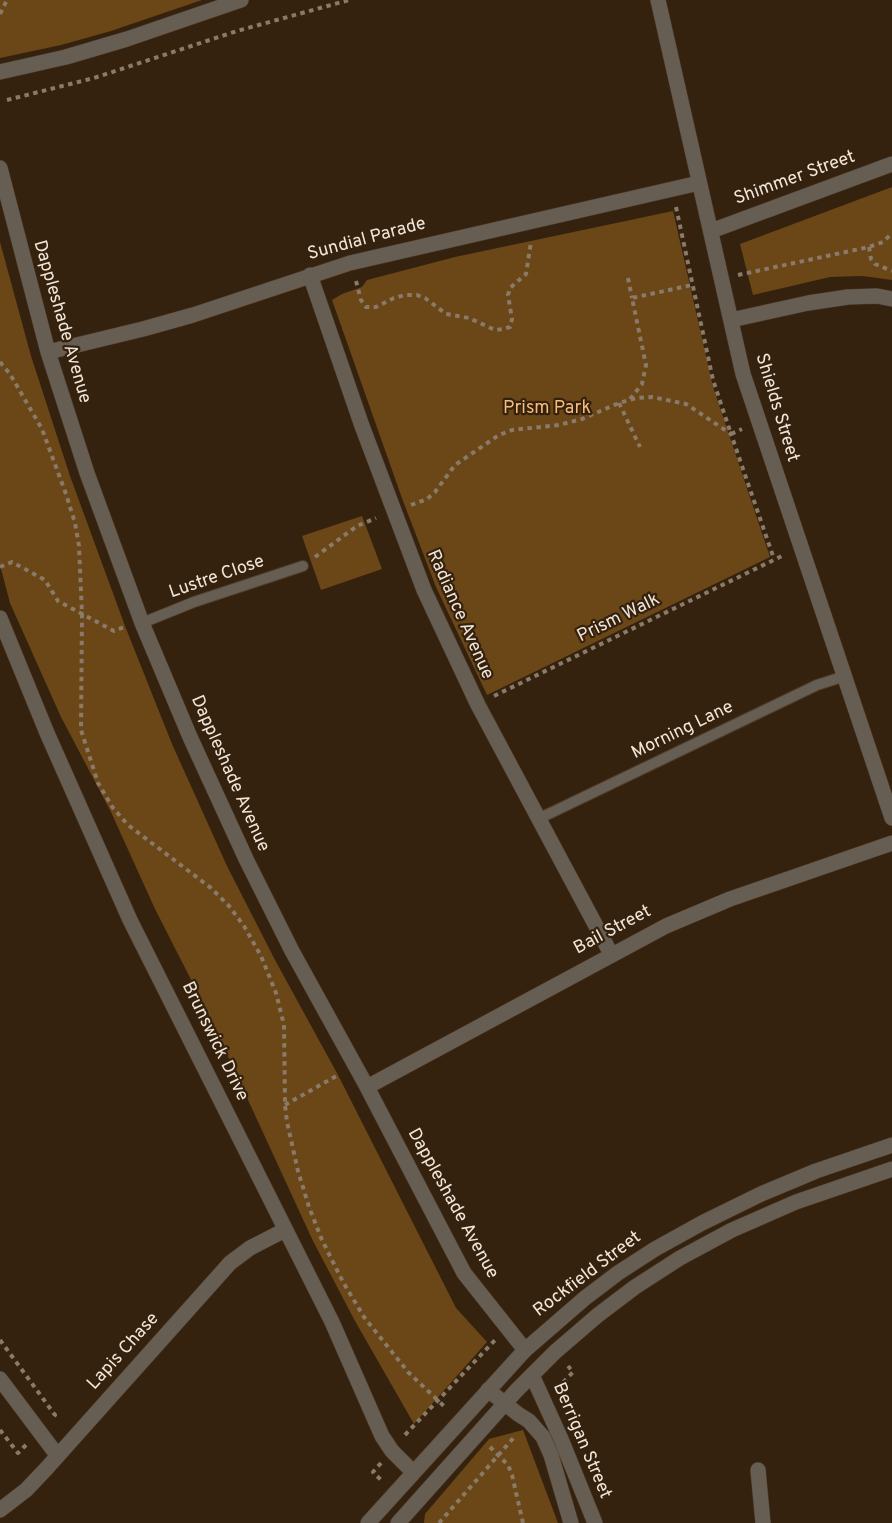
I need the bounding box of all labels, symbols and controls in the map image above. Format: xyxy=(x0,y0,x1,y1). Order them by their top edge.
street label: Shimmer Street xyxy=(732,147,858,211)
street label: Sundial Parade xyxy=(306,214,428,266)
street label: Dappleshade Avenue xyxy=(27,238,95,406)
street label: Shields Street xyxy=(749,351,803,465)
park label: Prism Park xyxy=(503,398,591,420)
street label: Radiance Avenue xyxy=(421,547,497,683)
street label: Lustre Close xyxy=(167,552,267,604)
street label: Prism Walk xyxy=(574,590,664,648)
street label: Dappleshade Avenue xyxy=(185,693,273,855)
street label: Morning Lane xyxy=(629,697,737,765)
street label: Bail Street xyxy=(571,902,655,960)
street label: Brunswick Drive xyxy=(176,979,252,1105)
street label: Dappleshade Avenue xyxy=(402,1125,502,1283)
street label: Rockfield Street xyxy=(530,1228,646,1322)
street label: Lapis Chase xyxy=(84,1309,164,1395)
street label: Berrigan Street xyxy=(547,1380,615,1502)

